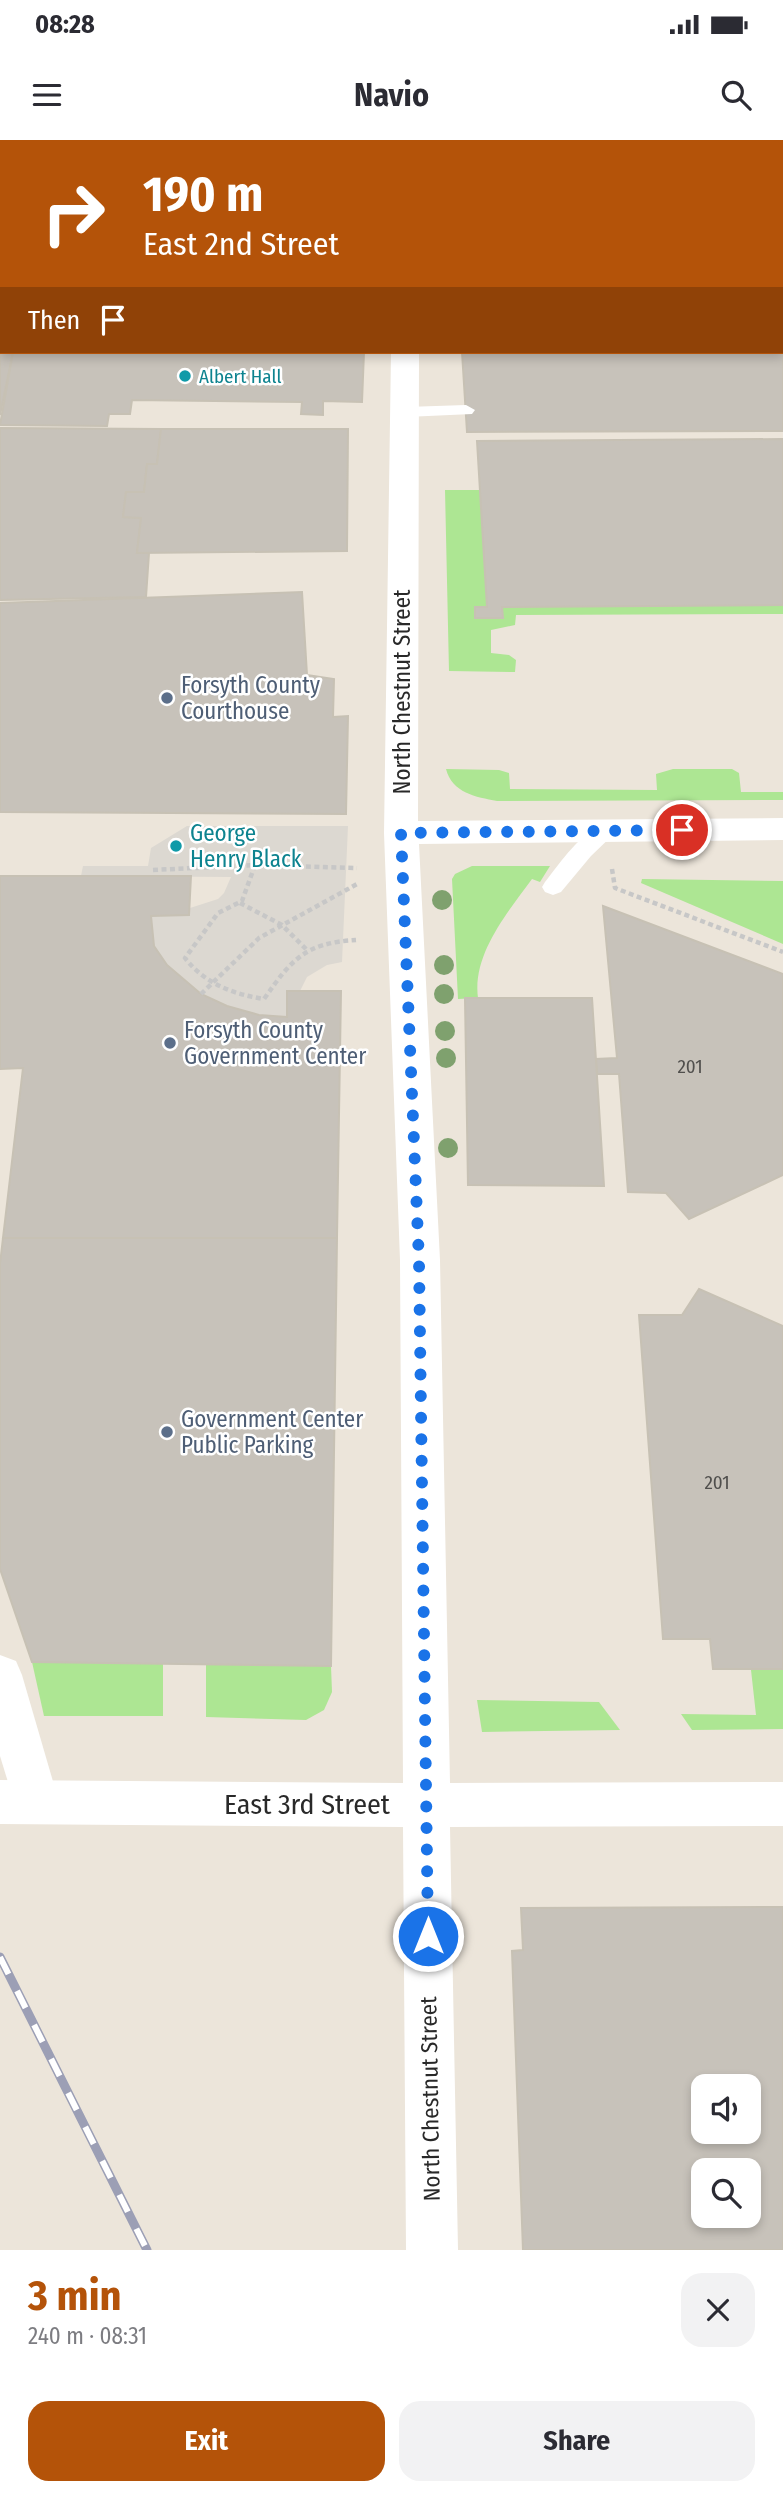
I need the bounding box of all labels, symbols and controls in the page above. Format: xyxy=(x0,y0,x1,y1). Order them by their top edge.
text: 08:28 xyxy=(35,9,95,40)
icon: menu xyxy=(28,76,66,114)
text: Navio xyxy=(354,76,429,114)
icon: search xyxy=(717,76,755,114)
text: 190 m xyxy=(143,165,263,224)
icon: right xyxy=(28,168,119,259)
text: East 2nd Street xyxy=(143,225,339,263)
icon: arrive xyxy=(94,301,132,339)
text: Then xyxy=(28,305,80,336)
place label: Albert Hall xyxy=(199,365,281,388)
marker: Albert Hall xyxy=(177,368,193,384)
street label: North Chestnut Street xyxy=(388,589,416,795)
place label: Forsyth County Courthouse xyxy=(181,671,321,725)
marker: Forsyth County Courthouse xyxy=(159,690,175,706)
pin xyxy=(652,800,712,860)
icon: arrive xyxy=(663,811,701,849)
place label: George Henry Black xyxy=(190,819,302,873)
marker: George Henry Black xyxy=(168,838,184,854)
place label: Forsyth County Government Center xyxy=(184,1016,366,1070)
marker: Forsyth County Government Center xyxy=(162,1035,178,1051)
house number: 201 xyxy=(677,1055,703,1078)
place label: Government Center Public Parking xyxy=(181,1405,363,1459)
marker: Government Center Public Parking xyxy=(159,1424,175,1440)
house number: 201 xyxy=(704,1471,730,1494)
street label: East 3rd Street xyxy=(224,1788,391,1821)
position arrow xyxy=(391,1899,465,1973)
street label: North Chestnut Street xyxy=(414,1996,446,2202)
map controls xyxy=(691,2074,761,2228)
button: sound xyxy=(691,2074,761,2144)
button: search xyxy=(691,2158,761,2228)
text: 3 min xyxy=(28,2271,122,2321)
button: close xyxy=(681,2273,755,2347)
text: 240 m · 08:31 xyxy=(28,2322,147,2350)
button: Exit xyxy=(28,2401,385,2481)
button: Share xyxy=(399,2401,755,2481)

